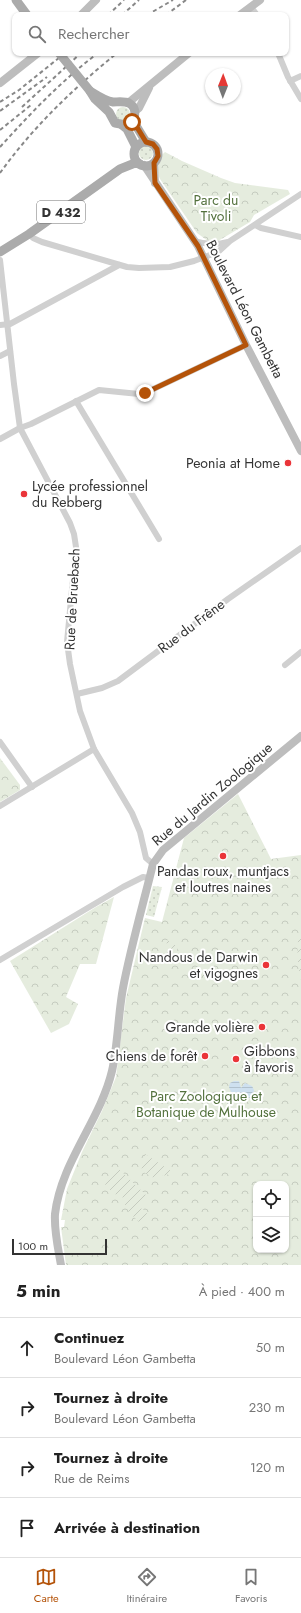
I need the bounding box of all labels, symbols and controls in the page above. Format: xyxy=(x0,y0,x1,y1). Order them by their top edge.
search box xyxy=(12,12,289,56)
icon: search xyxy=(26,23,48,45)
text: Rechercher xyxy=(58,23,130,45)
north arrow xyxy=(205,68,241,104)
route start xyxy=(123,113,141,131)
park label: Parc du Tivoli xyxy=(194,190,238,226)
road number: D 432 xyxy=(37,201,85,223)
street label: Boulevard Léon Gambetta xyxy=(201,236,289,382)
route end xyxy=(136,384,154,402)
place label: Peonia at Home xyxy=(186,453,280,473)
marker: Peonia at Home xyxy=(283,458,293,468)
place label: Lycée professionnel du Rebberg xyxy=(32,476,148,512)
marker: Lycée professionnel du Rebberg xyxy=(19,489,29,499)
street label: Rue de Bruebach xyxy=(59,548,85,650)
street label: Rue du Frêne xyxy=(153,594,229,658)
street label: Rue du Jardin Zoologique xyxy=(147,738,277,850)
marker: Pandas roux, muntjacs et loutres naines xyxy=(218,851,228,861)
place label: Pandas roux, muntjacs et loutres naines xyxy=(157,861,289,897)
place label: Nandous de Darwin et vigognes xyxy=(139,947,258,983)
marker: Nandous de Darwin et vigognes xyxy=(261,960,271,970)
place label: Grande volière xyxy=(165,1017,254,1037)
marker: Grande volière xyxy=(257,1022,267,1032)
place label: Gibbons à favoris xyxy=(244,1041,295,1077)
place label: Chiens de forêt xyxy=(106,1046,198,1066)
marker: Chiens de forêt xyxy=(200,1051,210,1061)
marker: Gibbons à favoris xyxy=(231,1054,241,1064)
park label: Parc Zoologique et Botanique de Mulhouse xyxy=(136,1086,276,1122)
map controls xyxy=(253,1181,289,1253)
button: locate xyxy=(253,1181,289,1217)
button: layers xyxy=(253,1217,289,1253)
scale bar xyxy=(12,1237,107,1256)
text: 100 m xyxy=(18,1238,48,1254)
text: 5 min xyxy=(16,1279,60,1303)
text: À pied · 400 m xyxy=(199,1282,285,1301)
text: Continuez xyxy=(54,1327,124,1349)
icon: ahead xyxy=(16,1337,38,1359)
text: 50 m xyxy=(256,1338,285,1357)
text: Boulevard Léon Gambetta xyxy=(54,1349,196,1368)
text: Tournez à droite xyxy=(54,1387,168,1409)
icon: right xyxy=(16,1397,38,1419)
text: 230 m xyxy=(249,1398,285,1417)
text: Boulevard Léon Gambetta xyxy=(54,1409,196,1428)
text: Tournez à droite xyxy=(54,1447,168,1469)
icon: right xyxy=(16,1457,38,1479)
text: 120 m xyxy=(250,1458,285,1477)
text: Rue de Reims xyxy=(54,1469,129,1488)
icon: arrive xyxy=(16,1517,38,1539)
text: Arrivée à destination xyxy=(54,1517,200,1539)
tab: Carte xyxy=(34,1566,59,1606)
tab: Itinéraire xyxy=(126,1566,167,1606)
tab: Favoris xyxy=(235,1566,267,1606)

